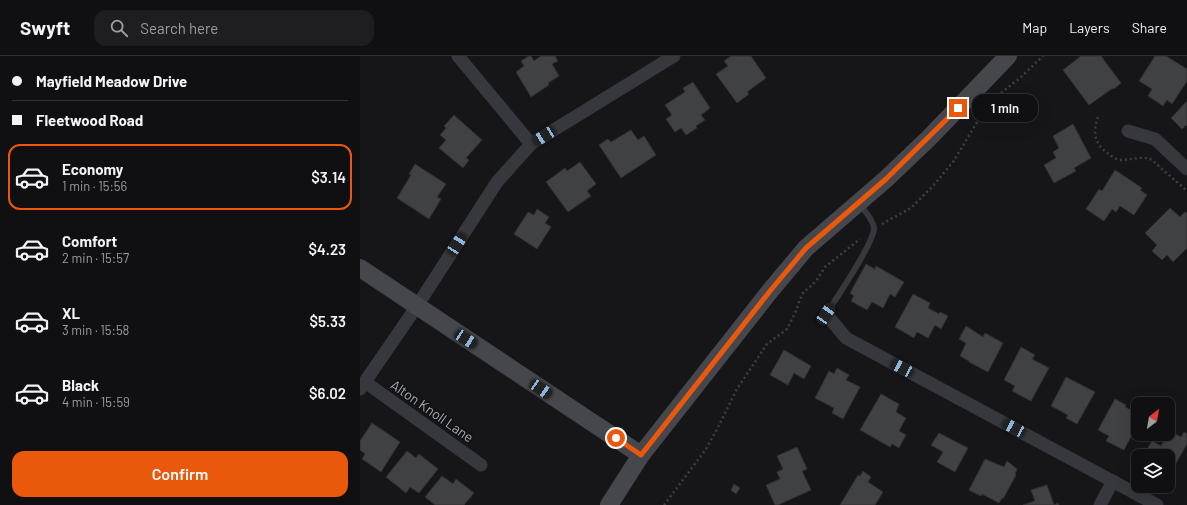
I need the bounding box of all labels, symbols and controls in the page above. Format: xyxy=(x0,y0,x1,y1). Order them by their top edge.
search box xyxy=(94,10,374,46)
text: Swyft xyxy=(20,16,70,39)
icon: search xyxy=(108,17,130,39)
text: Search here xyxy=(140,19,218,37)
text: Map xyxy=(1022,19,1047,36)
text: Layers xyxy=(1069,19,1110,36)
text: Share xyxy=(1132,19,1167,36)
text: Mayfield Meadow Drive xyxy=(36,72,187,90)
callout: 1 min xyxy=(972,94,1038,122)
route end xyxy=(949,99,967,117)
text: 1 min xyxy=(991,100,1019,116)
text: Fleetwood Road xyxy=(36,111,143,129)
car xyxy=(531,125,557,147)
icon: car xyxy=(14,159,50,195)
text: Economy xyxy=(62,160,123,178)
text: $3.14 xyxy=(311,168,346,186)
text: 1 min · 15:56 xyxy=(62,178,127,194)
icon: car xyxy=(14,231,50,267)
car xyxy=(445,231,469,257)
text: Comfort xyxy=(62,232,117,250)
text: $4.23 xyxy=(309,240,346,258)
text: 2 min · 15:57 xyxy=(62,250,129,266)
car xyxy=(814,301,838,327)
icon: car xyxy=(14,303,50,339)
text: XL xyxy=(62,304,80,322)
text: $5.33 xyxy=(310,312,346,330)
text: 3 min · 15:58 xyxy=(62,322,129,338)
car xyxy=(453,327,479,351)
car xyxy=(889,357,915,379)
icon: car xyxy=(14,375,50,411)
text: Black xyxy=(62,376,99,394)
street label: Alton Knoll Lane xyxy=(387,376,477,446)
car xyxy=(528,377,554,401)
text: $6.02 xyxy=(309,384,346,402)
text: 4 min · 15:59 xyxy=(62,394,130,410)
north arrow xyxy=(1131,397,1175,441)
map controls xyxy=(1131,397,1175,493)
car xyxy=(1001,417,1027,439)
route start xyxy=(607,429,625,447)
button: layers xyxy=(1131,449,1175,493)
button: Confirm xyxy=(12,451,348,497)

